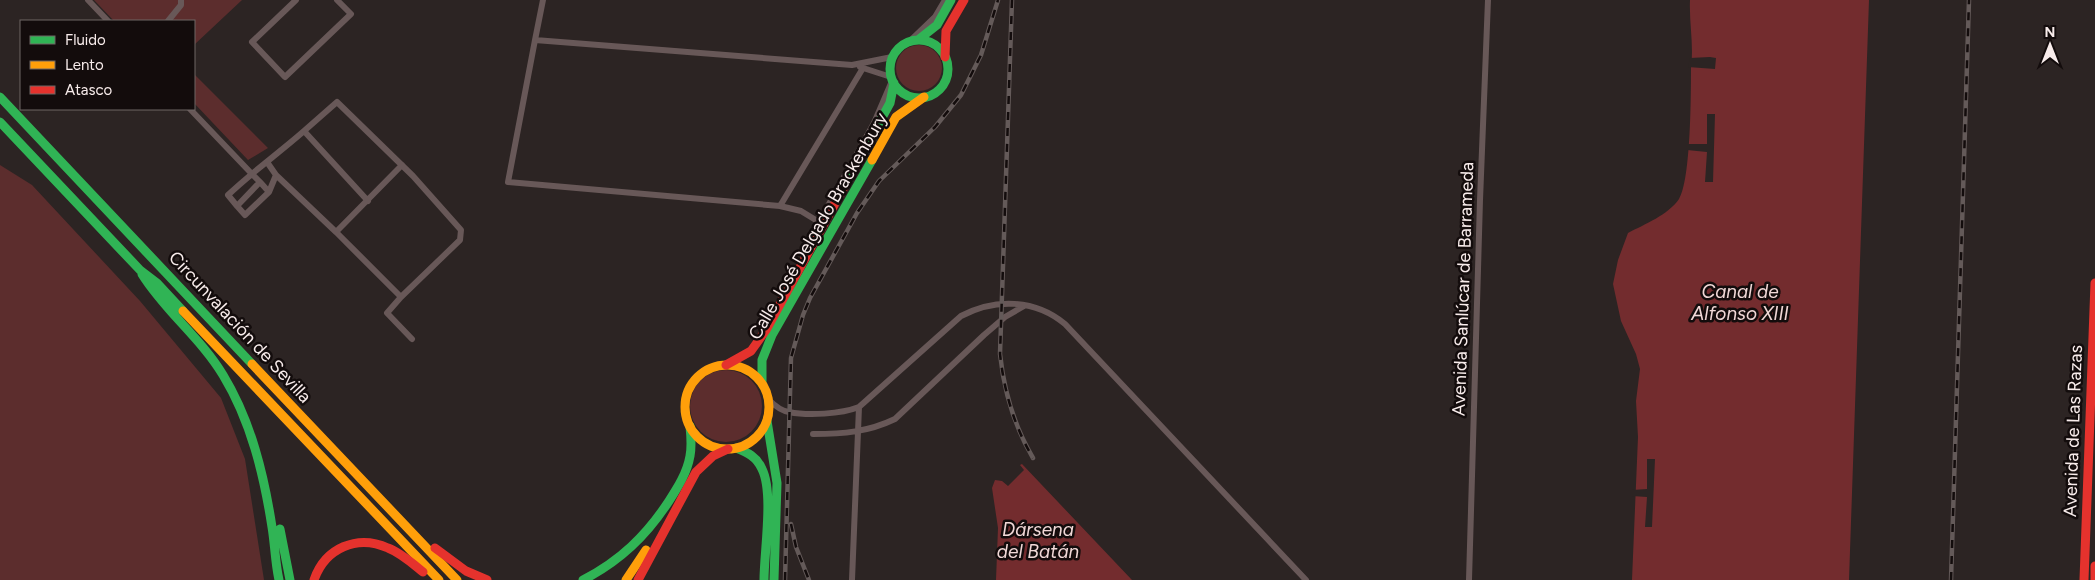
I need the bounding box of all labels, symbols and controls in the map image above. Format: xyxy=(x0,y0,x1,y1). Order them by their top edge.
legend xyxy=(20,20,195,110)
north arrow xyxy=(2025,20,2075,70)
text: N xyxy=(2045,24,2055,41)
text: Fluido xyxy=(65,31,106,49)
text: Lento xyxy=(65,56,104,74)
text: Atasco xyxy=(65,81,113,99)
street label: Calle José Delgado Brackenbury xyxy=(744,108,892,344)
street label: Avenida Sanlúcar de Barrameda xyxy=(1448,162,1478,416)
street label: Circunvalación de Sevilla xyxy=(164,247,316,407)
water label: Canal de Alfonso XIII xyxy=(1690,280,1789,325)
street label: Avenida de Las Razas xyxy=(2059,344,2087,518)
water label: Dársena del Batán xyxy=(997,518,1080,563)

